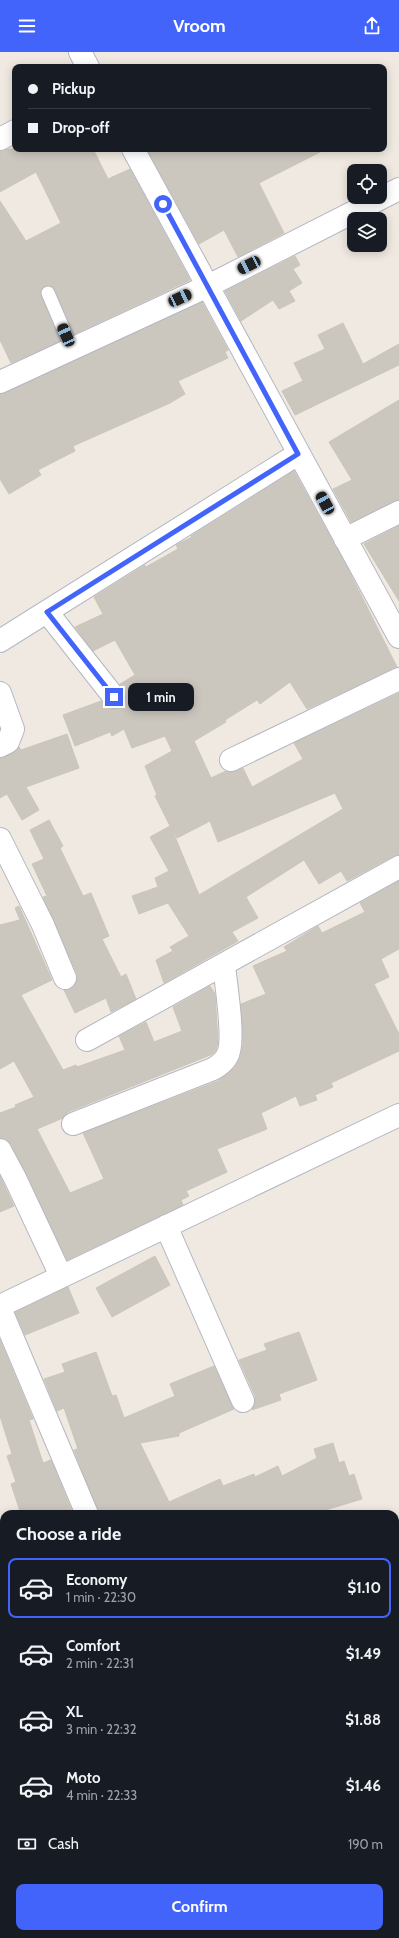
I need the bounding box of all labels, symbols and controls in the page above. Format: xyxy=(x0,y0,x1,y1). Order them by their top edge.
icon: menu xyxy=(16,15,38,37)
text: Vroom xyxy=(173,15,226,37)
icon: share xyxy=(361,15,383,37)
text: Pickup xyxy=(52,80,95,98)
text: Drop-off xyxy=(52,119,110,137)
map controls xyxy=(347,164,387,252)
button: locate xyxy=(347,164,387,204)
route start xyxy=(154,195,172,213)
button: layers xyxy=(347,212,387,252)
car xyxy=(236,254,262,276)
car xyxy=(167,287,193,309)
car xyxy=(56,322,76,348)
car xyxy=(314,490,336,516)
callout: 1 min xyxy=(128,683,194,711)
route end xyxy=(105,688,123,706)
text: 1 min xyxy=(146,689,176,705)
text: Choose a ride xyxy=(16,1523,121,1545)
icon: car xyxy=(18,1570,54,1606)
text: Economy xyxy=(66,1571,127,1589)
text: $1.10 xyxy=(348,1579,381,1597)
text: 1 min · 22:30 xyxy=(66,1589,136,1605)
icon: car xyxy=(18,1636,54,1672)
text: Comfort xyxy=(66,1637,120,1655)
text: $1.49 xyxy=(346,1645,381,1663)
text: 2 min · 22:31 xyxy=(66,1655,134,1671)
icon: car xyxy=(18,1702,54,1738)
text: XL xyxy=(66,1703,83,1721)
text: $1.88 xyxy=(345,1711,381,1729)
text: 3 min · 22:32 xyxy=(66,1721,137,1737)
icon: car xyxy=(18,1768,54,1804)
text: Moto xyxy=(66,1769,100,1787)
text: $1.46 xyxy=(346,1777,381,1795)
text: 4 min · 22:33 xyxy=(66,1787,137,1803)
icon: cash xyxy=(16,1833,38,1855)
text: Cash xyxy=(48,1835,79,1853)
text: 190 m xyxy=(348,1836,383,1852)
button: Confirm xyxy=(16,1884,383,1930)

